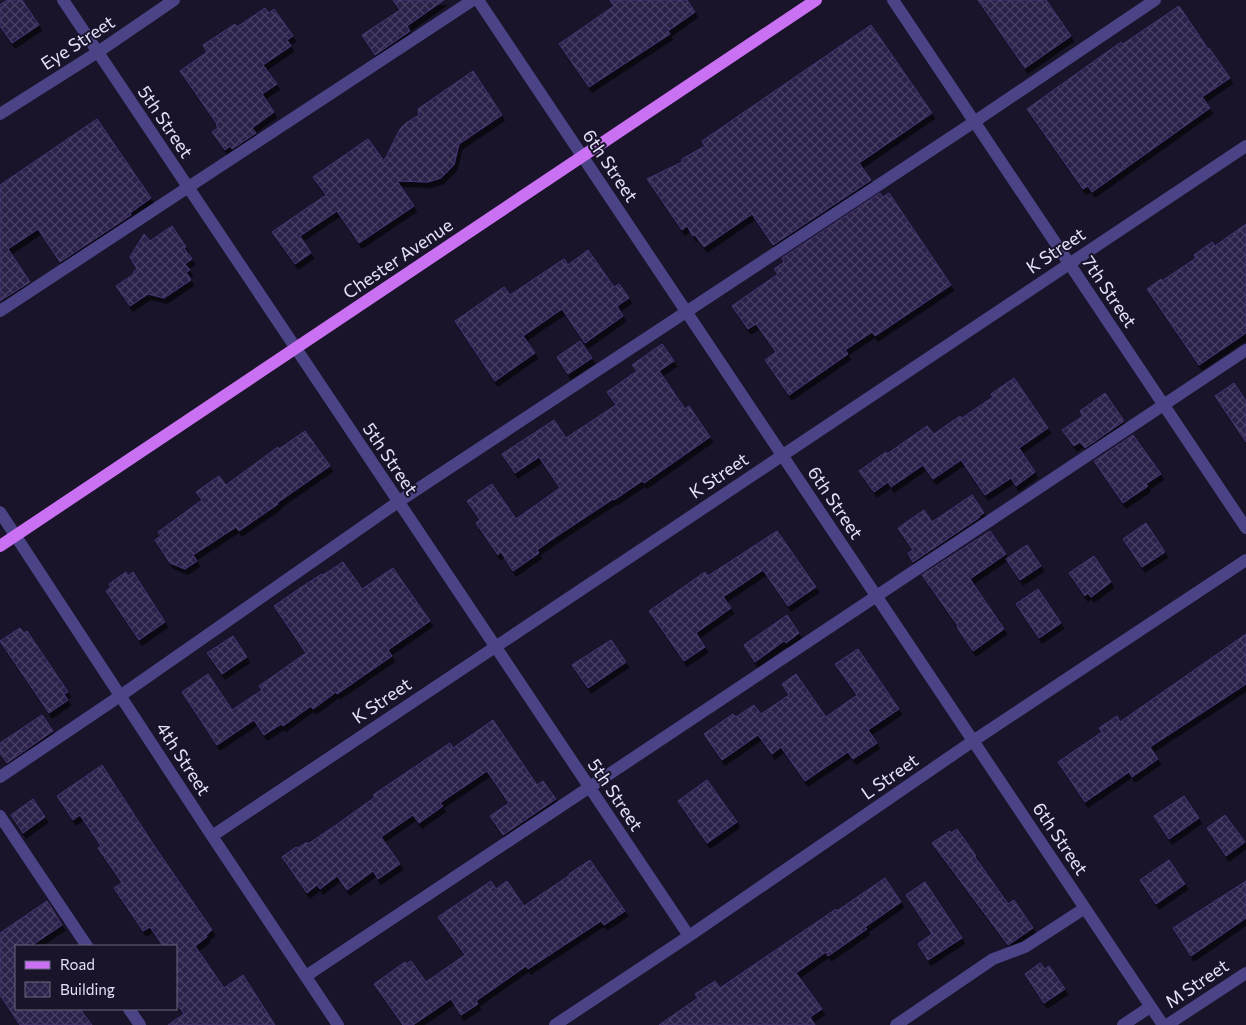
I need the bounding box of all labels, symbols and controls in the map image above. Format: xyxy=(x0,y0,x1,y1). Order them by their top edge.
street label: Eye Street xyxy=(37,10,118,74)
street label: 5th Street xyxy=(134,81,198,162)
street label: 6th Street xyxy=(579,125,643,206)
street label: Chester Avenue xyxy=(338,213,457,303)
street label: K Street xyxy=(1022,222,1089,278)
street label: 7th Street xyxy=(1078,251,1142,331)
street label: 5th Street xyxy=(359,418,423,499)
street label: K Street xyxy=(685,447,752,503)
street label: 6th Street xyxy=(804,462,868,543)
street label: K Street xyxy=(348,672,415,728)
street label: 4th Street xyxy=(152,718,216,799)
street label: L Street xyxy=(857,749,922,804)
street label: 5th Street xyxy=(584,754,648,835)
street label: 6th Street xyxy=(1029,798,1093,879)
legend xyxy=(15,945,178,1010)
street label: M Street xyxy=(1161,954,1232,1012)
text: Road xyxy=(60,955,95,973)
text: Building xyxy=(60,980,115,998)

